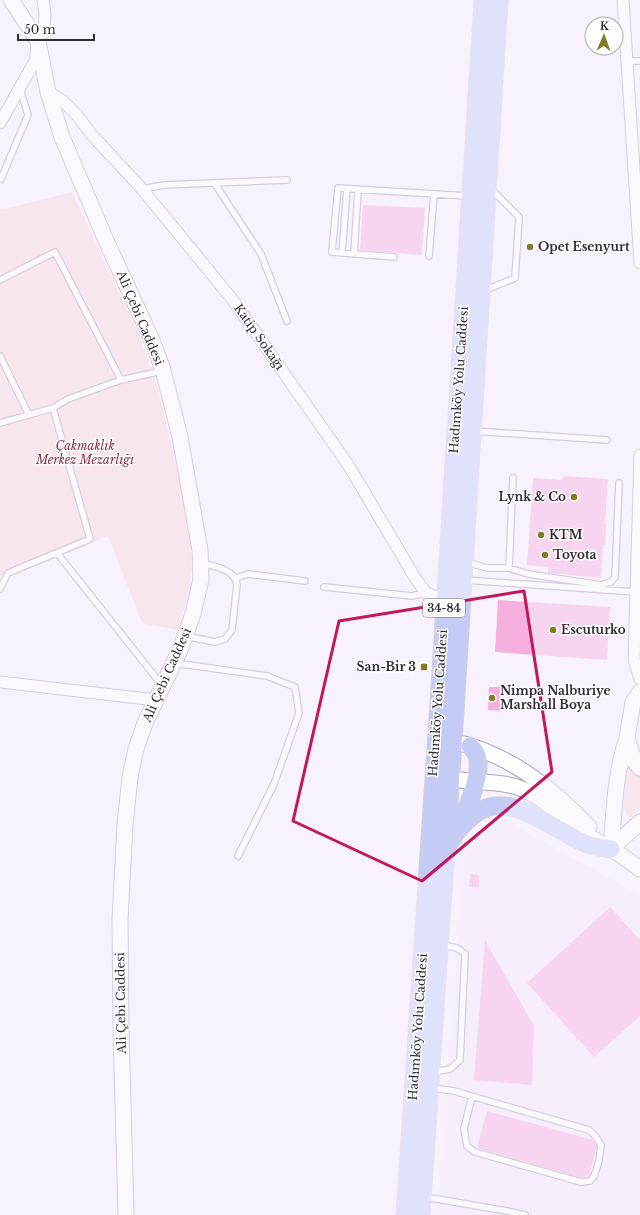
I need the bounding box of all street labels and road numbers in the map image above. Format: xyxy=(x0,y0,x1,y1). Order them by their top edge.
street label: Ali Çebi Caddesi xyxy=(113,267,167,367)
street label: Katip Sokağı xyxy=(231,301,288,373)
street label: Hadımköy Yolu Caddesi xyxy=(446,306,471,454)
road number: 34-84 xyxy=(423,599,465,617)
street label: Ali Çebi Caddesi xyxy=(139,625,194,725)
street label: Hadımköy Yolu Caddesi xyxy=(425,629,450,777)
street label: Ali Çebi Caddesi xyxy=(112,952,129,1055)
street label: Hadımköy Yolu Caddesi xyxy=(405,953,430,1101)

